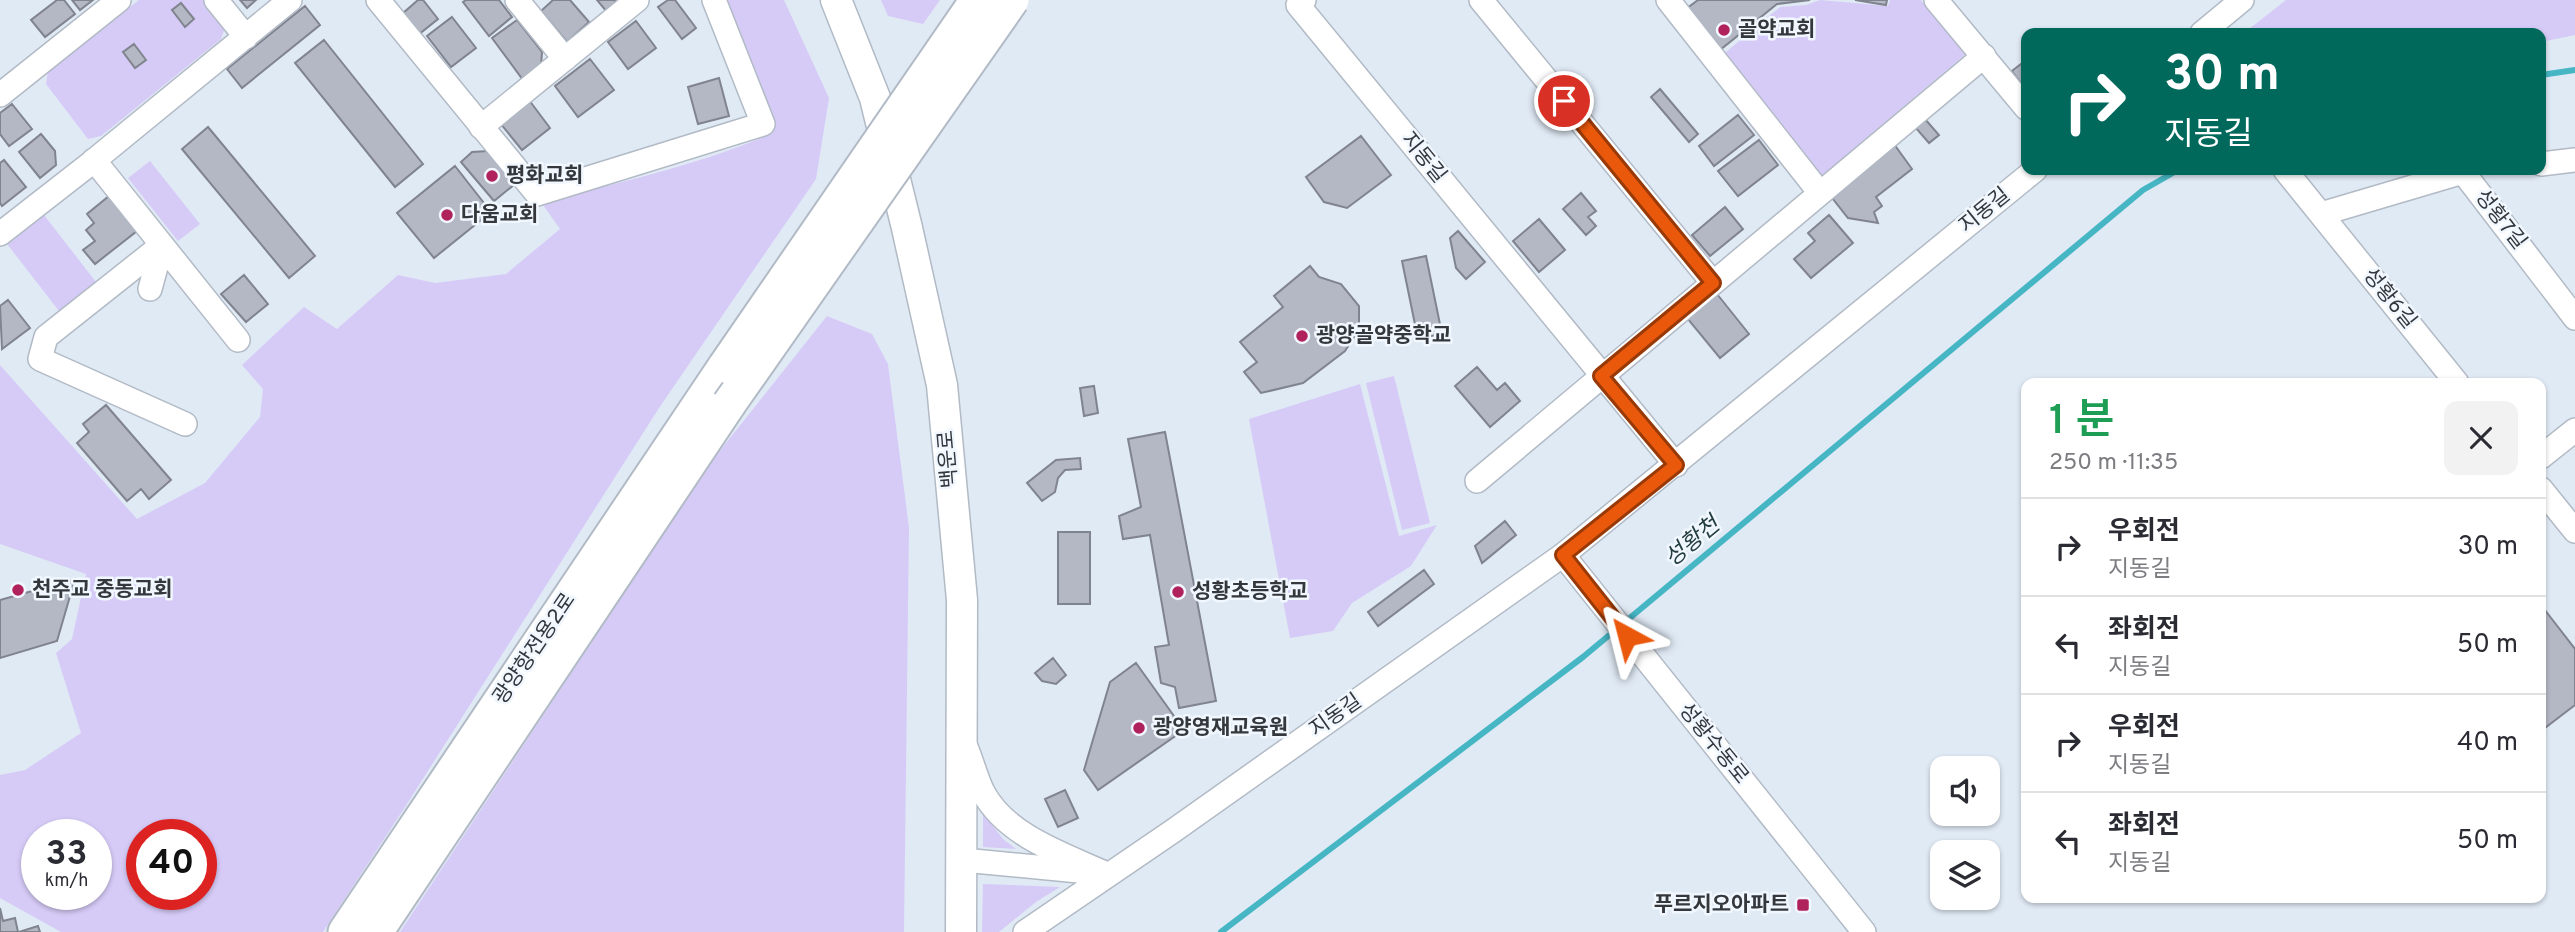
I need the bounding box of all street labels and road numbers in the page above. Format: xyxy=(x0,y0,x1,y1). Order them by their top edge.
street label: 지동길 xyxy=(1394,127,1452,189)
street label: 지동길 xyxy=(1954,182,2016,240)
street label: 성황7길 xyxy=(2468,185,2532,255)
street label: 성황6길 xyxy=(2356,263,2422,335)
street label: 백운로 xyxy=(933,429,965,489)
street label: 광양항전용2로 xyxy=(488,588,582,710)
street label: 지동길 xyxy=(1305,688,1367,744)
street label: 성황수동로 xyxy=(1672,698,1754,790)

